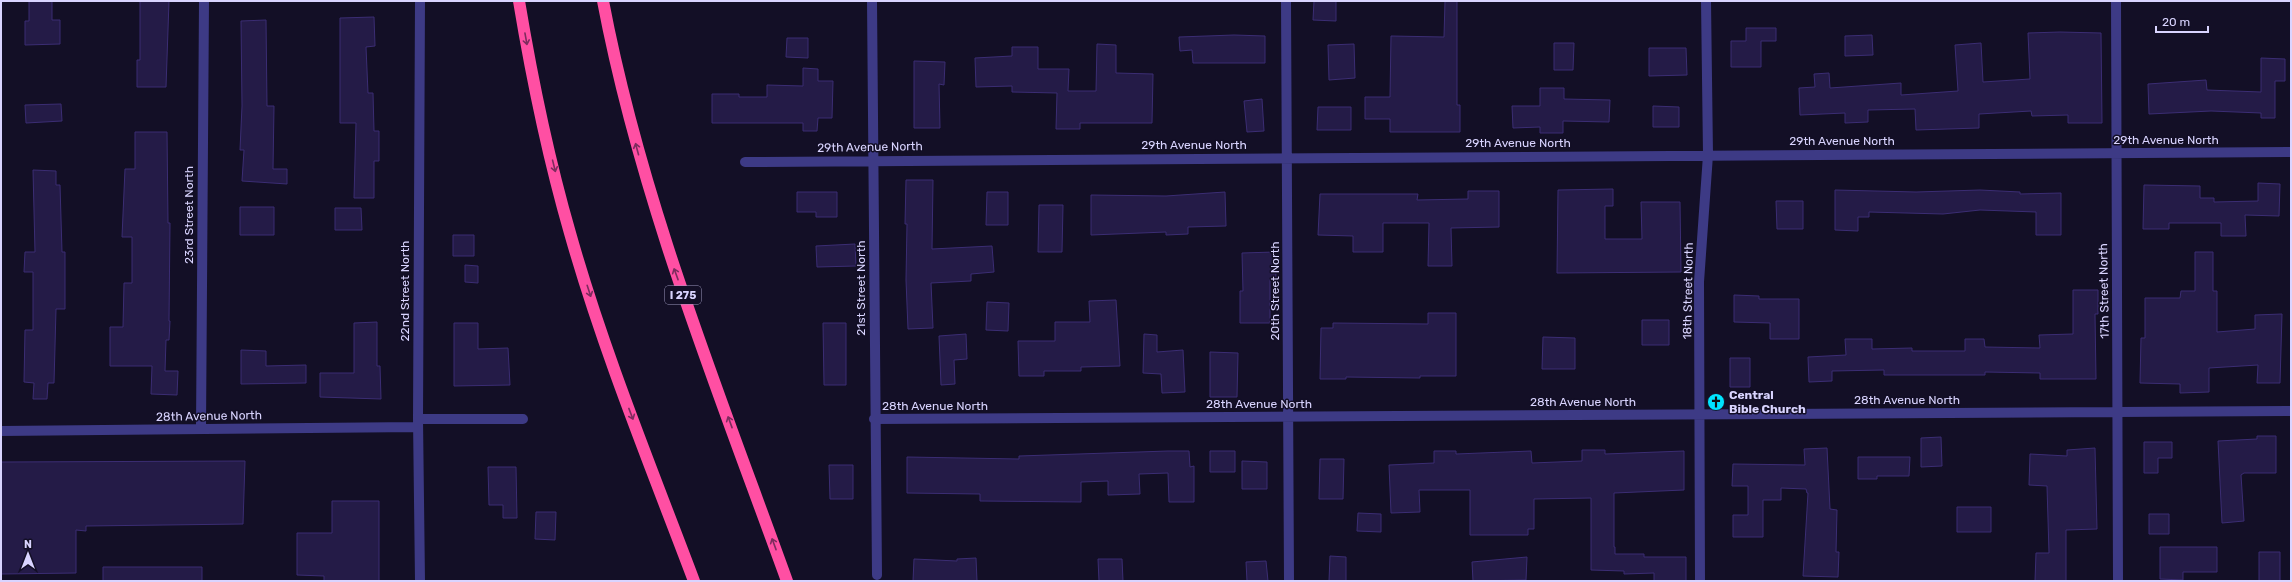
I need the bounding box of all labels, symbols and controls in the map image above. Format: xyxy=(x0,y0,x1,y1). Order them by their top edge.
scale bar xyxy=(2156,8,2208,34)
text: 20 m xyxy=(2162,15,2190,29)
one-way arrow xyxy=(522,33,530,46)
street label: 29th Avenue North xyxy=(2113,133,2219,147)
street label: 29th Avenue North xyxy=(1789,134,1895,148)
street label: 29th Avenue North xyxy=(1465,136,1571,150)
street label: 29th Avenue North xyxy=(1141,138,1247,152)
street label: 29th Avenue North xyxy=(817,139,923,155)
one-way arrow xyxy=(633,143,641,156)
one-way arrow xyxy=(550,160,558,173)
street label: 23rd Street North xyxy=(182,166,196,264)
street label: 21st Street North xyxy=(854,240,868,336)
street label: 22nd Street North xyxy=(398,241,412,341)
street label: 20th Street North xyxy=(1268,241,1282,341)
street label: 18th Street North xyxy=(1680,242,1696,340)
street label: 17th Street North xyxy=(2096,243,2112,339)
one-way arrow xyxy=(671,268,679,280)
one-way arrow xyxy=(586,285,593,298)
road number: I 275 xyxy=(665,286,701,304)
place label: Central Bible Church xyxy=(1729,388,1806,416)
church icon: Central Bible Church xyxy=(1706,392,1726,412)
street label: 28th Avenue North xyxy=(1854,393,1960,407)
street label: 28th Avenue North xyxy=(1530,395,1636,409)
street label: 28th Avenue North xyxy=(1206,397,1312,411)
street label: 28th Avenue North xyxy=(882,399,988,413)
street label: 28th Avenue North xyxy=(156,408,262,424)
one-way arrow xyxy=(628,408,636,420)
one-way arrow xyxy=(725,417,733,429)
north arrow xyxy=(8,534,48,574)
text: N xyxy=(24,538,32,551)
one-way arrow xyxy=(770,538,777,551)

